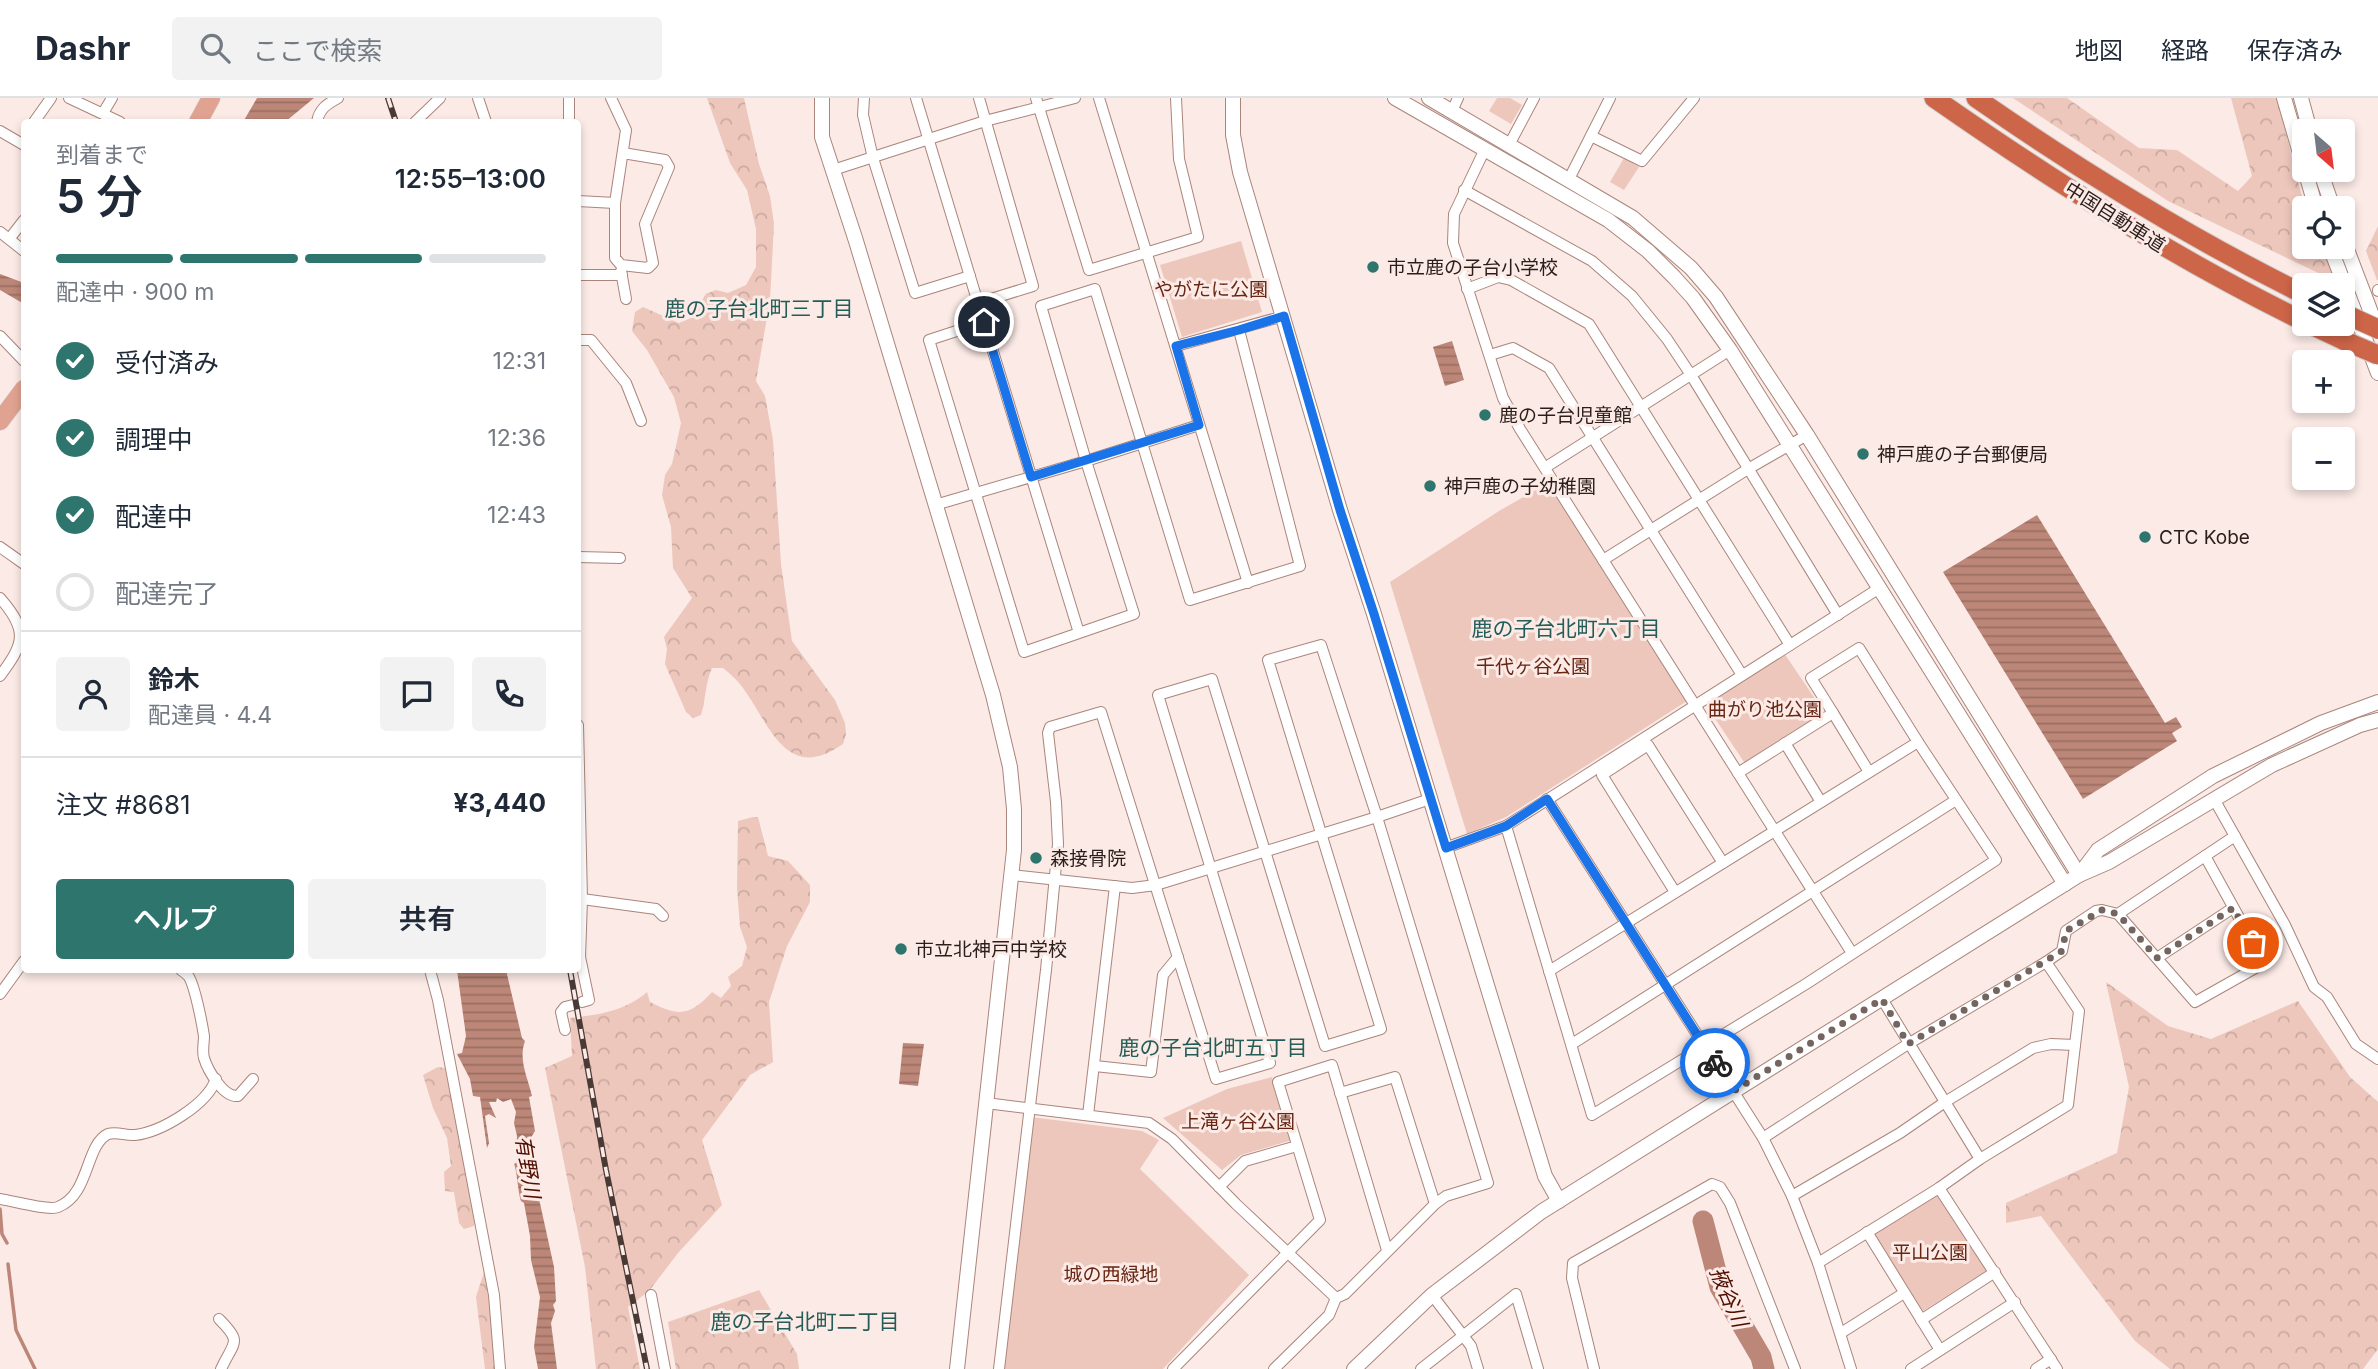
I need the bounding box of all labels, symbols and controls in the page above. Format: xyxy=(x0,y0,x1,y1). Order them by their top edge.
search box xyxy=(172,17,662,80)
text: Dashr xyxy=(35,28,130,68)
icon: search xyxy=(196,29,234,67)
text: ここで検索 xyxy=(252,35,382,66)
text: 地図 xyxy=(2075,36,2123,65)
text: 経路 xyxy=(2161,36,2209,65)
text: 保存済み xyxy=(2247,36,2343,65)
north arrow xyxy=(2292,119,2356,182)
map controls xyxy=(2292,119,2355,490)
text: 到着まで xyxy=(56,141,148,169)
text: 12:55–13:00 xyxy=(395,163,546,194)
text: 5 分 xyxy=(56,168,143,224)
street label: 中国自動車道 xyxy=(2061,177,2169,257)
button: locate xyxy=(2292,196,2355,259)
place label: 市立鹿の子台小学校 xyxy=(1387,256,1558,279)
marker: 市立鹿の子台小学校 xyxy=(1365,259,1381,275)
button: layers xyxy=(2292,273,2355,336)
text: 配達中 · 900 m xyxy=(56,278,214,306)
park label: やがたに公園 xyxy=(1154,278,1268,301)
pin xyxy=(954,292,1014,352)
district label: 鹿の子台北町三丁目 xyxy=(665,296,854,321)
icon: home xyxy=(965,303,1003,341)
icon: check xyxy=(56,342,94,380)
text: 受付済み xyxy=(115,347,219,378)
text: 12:31 xyxy=(492,347,546,375)
button: + xyxy=(2292,350,2355,413)
place label: 鹿の子台児童館 xyxy=(1499,404,1632,427)
marker: 鹿の子台児童館 xyxy=(1477,407,1493,423)
icon: check xyxy=(56,419,94,457)
text: 調理中 xyxy=(115,424,193,455)
text: 12:36 xyxy=(488,424,546,452)
button: − xyxy=(2292,427,2355,490)
place label: 神戸鹿の子台郵便局 xyxy=(1877,443,2048,466)
marker: 神戸鹿の子台郵便局 xyxy=(1855,446,1871,462)
place label: 神戸鹿の子幼稚園 xyxy=(1444,475,1596,498)
marker: 神戸鹿の子幼稚園 xyxy=(1422,478,1438,494)
icon: check xyxy=(56,496,94,534)
text: 配達中 xyxy=(115,501,193,532)
text: 12:43 xyxy=(487,501,546,529)
place label: CTC Kobe xyxy=(2159,526,2250,549)
marker: CTC Kobe xyxy=(2137,529,2153,545)
text: 配達完了 xyxy=(115,578,219,609)
district label: 鹿の子台北町六丁目 xyxy=(1472,616,1661,641)
park label: 千代ヶ谷公園 xyxy=(1476,655,1590,678)
button: person xyxy=(56,657,130,731)
button: chat xyxy=(380,657,454,731)
button: phone xyxy=(472,657,546,731)
text: 鈴木 xyxy=(148,664,200,695)
park label: 曲がり池公園 xyxy=(1708,698,1822,721)
text: 配達員 · 4.4 xyxy=(148,701,272,729)
text: ¥3,440 xyxy=(454,787,546,818)
text: 注文 #8681 xyxy=(56,789,191,820)
place label: 森接骨院 xyxy=(1050,847,1126,870)
marker: 森接骨院 xyxy=(1028,850,1044,866)
button: ヘルプ xyxy=(56,879,294,959)
button: 共有 xyxy=(308,879,546,959)
pin xyxy=(2223,913,2283,973)
icon: bag xyxy=(2234,924,2272,962)
place label: 市立北神戸中学校 xyxy=(915,938,1067,961)
marker: 市立北神戸中学校 xyxy=(893,941,909,957)
courier xyxy=(1680,1028,1750,1098)
district label: 鹿の子台北町五丁目 xyxy=(1119,1035,1308,1060)
icon: bike xyxy=(1696,1044,1734,1082)
park label: 上滝ヶ谷公園 xyxy=(1181,1110,1295,1133)
water label: 有野川 xyxy=(511,1134,546,1202)
park label: 平山公園 xyxy=(1892,1241,1968,1264)
park label: 城の西緑地 xyxy=(1063,1263,1159,1286)
water label: 掖谷川 xyxy=(1705,1263,1754,1333)
district label: 鹿の子台北町二丁目 xyxy=(711,1309,900,1334)

